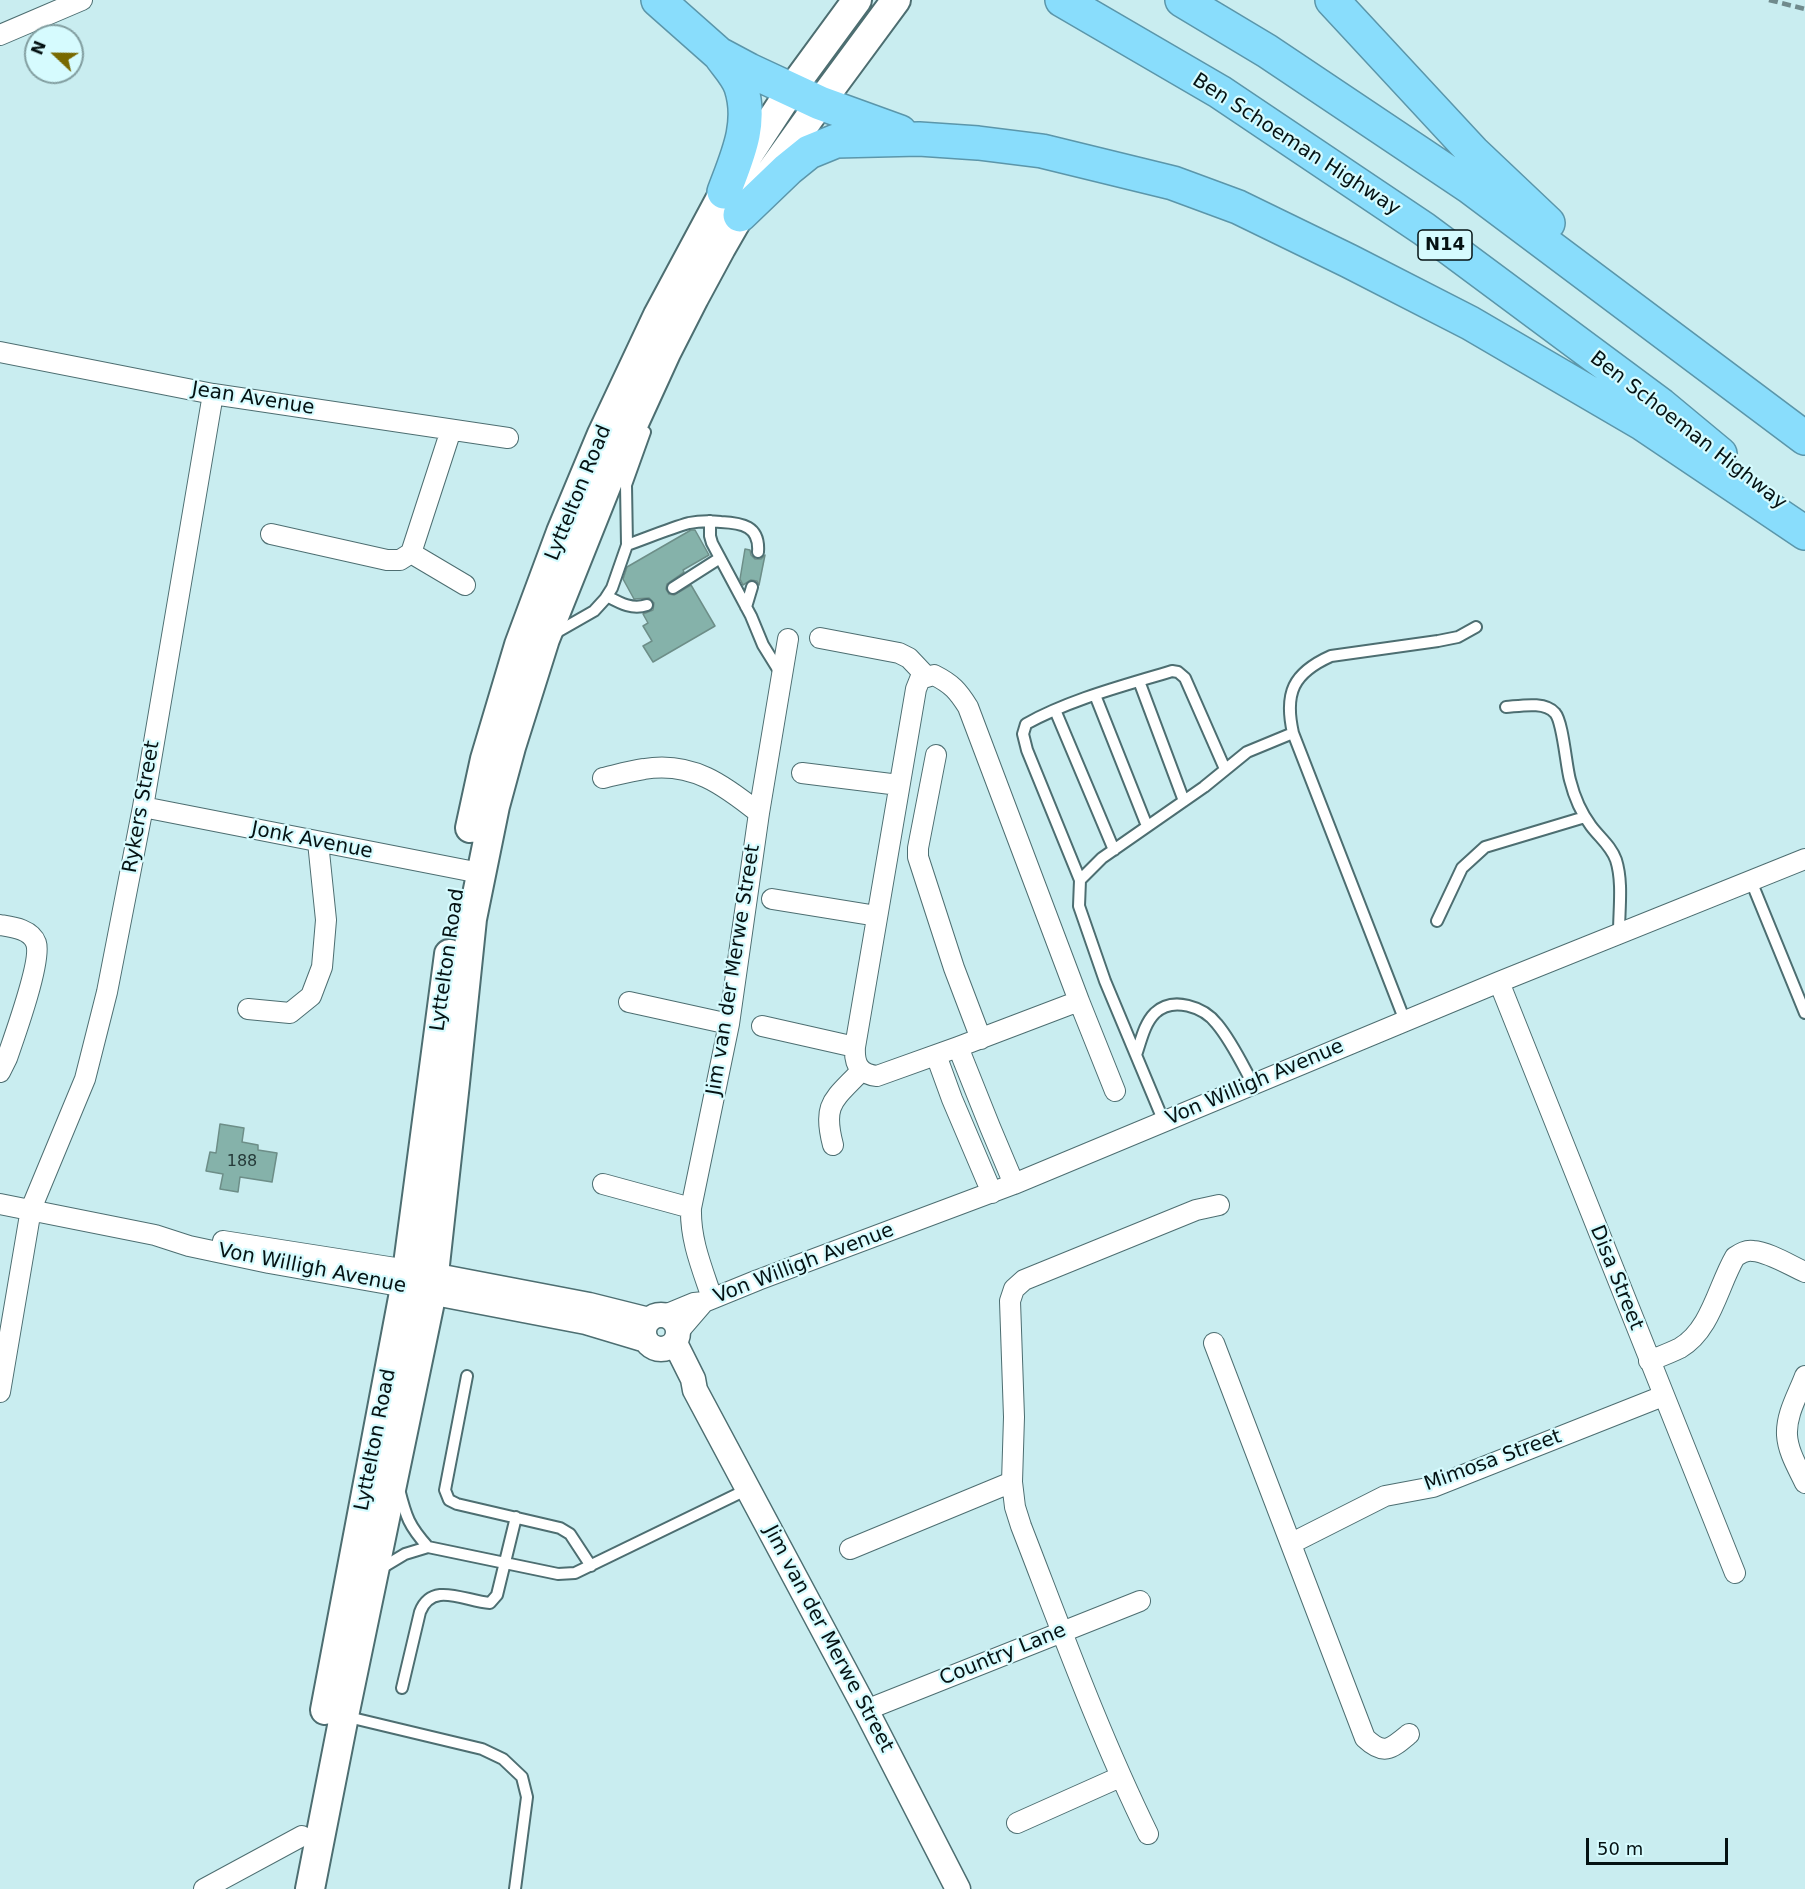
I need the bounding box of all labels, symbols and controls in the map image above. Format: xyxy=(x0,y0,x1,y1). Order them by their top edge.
north arrow xyxy=(24,24,84,84)
text: N xyxy=(27,38,50,58)
street label: Ben Schoeman Highway xyxy=(1188,69,1404,221)
road number: N14 xyxy=(1418,230,1472,260)
street label: Ben Schoeman Highway xyxy=(1585,347,1791,515)
street label: Jean Avenue xyxy=(190,377,316,421)
street label: Lyttelton Road xyxy=(541,422,617,564)
street label: Rykers Street xyxy=(119,739,165,875)
street label: Jonk Avenue xyxy=(249,817,375,865)
street label: Jim van der Merwe Street xyxy=(702,843,766,1097)
street label: Lyttelton Road xyxy=(426,887,470,1033)
street label: Von Willigh Avenue xyxy=(1162,1035,1348,1131)
house number: 188 xyxy=(227,1152,257,1172)
street label: Von Willigh Avenue xyxy=(711,1219,897,1309)
street label: Disa Street xyxy=(1584,1222,1648,1334)
street label: Von Willigh Avenue xyxy=(216,1239,408,1299)
street label: Lyttelton Road xyxy=(350,1367,402,1513)
street label: Mimosa Street xyxy=(1421,1425,1565,1497)
street label: Jim van der Merwe Street xyxy=(758,1521,898,1757)
street label: Country Lane xyxy=(936,1619,1070,1691)
scale bar xyxy=(1589,1826,1732,1864)
text: 50 m xyxy=(1597,1838,1643,1859)

